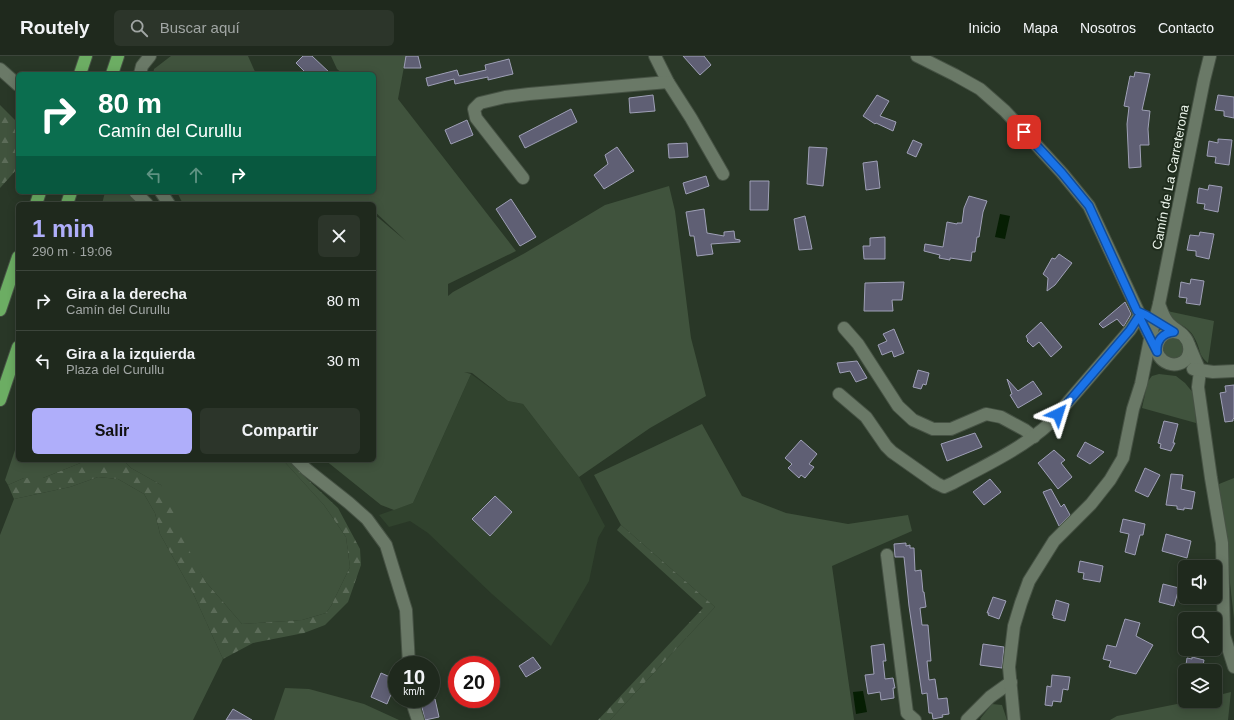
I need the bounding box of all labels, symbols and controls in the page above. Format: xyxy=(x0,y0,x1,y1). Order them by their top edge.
search box xyxy=(114,10,394,46)
text: Routely xyxy=(20,17,90,38)
icon: search xyxy=(128,17,150,39)
text: Buscar aquí xyxy=(160,19,240,36)
text: Inicio xyxy=(968,20,1001,36)
text: Mapa xyxy=(1023,20,1058,36)
text: Nosotros xyxy=(1080,20,1136,36)
text: Contacto xyxy=(1158,20,1214,36)
icon: right xyxy=(32,88,84,140)
text: 80 m xyxy=(98,88,162,119)
street label: Camín de La Carreterona xyxy=(1149,103,1192,251)
pin xyxy=(1007,115,1041,149)
text: Camín del Curullu xyxy=(98,121,242,141)
icon: arrive xyxy=(1013,121,1035,143)
icon: left xyxy=(143,164,165,186)
icon: ahead xyxy=(185,164,207,186)
icon: right xyxy=(227,164,249,186)
text: 1 min xyxy=(32,215,95,242)
button: close xyxy=(318,215,360,257)
text: 290 m · 19:06 xyxy=(32,244,112,259)
text: Gira a la derecha xyxy=(66,285,187,302)
icon: right xyxy=(32,290,54,312)
text: 80 m xyxy=(327,292,360,309)
text: Camín del Curullu xyxy=(66,302,170,317)
text: Gira a la izquierda xyxy=(66,345,195,362)
icon: left xyxy=(32,350,54,372)
text: 30 m xyxy=(327,352,360,369)
text: Plaza del Curullu xyxy=(66,362,164,377)
position arrow xyxy=(1037,393,1079,435)
button: Salir xyxy=(32,408,192,454)
button: Compartir xyxy=(200,408,360,454)
map controls xyxy=(1178,560,1222,708)
button: sound xyxy=(1178,560,1222,604)
button: search xyxy=(1178,612,1222,656)
speed limit sign: 20 xyxy=(448,656,500,708)
button: layers xyxy=(1178,664,1222,708)
text: 10 xyxy=(403,666,425,688)
text: km/h xyxy=(403,686,425,697)

